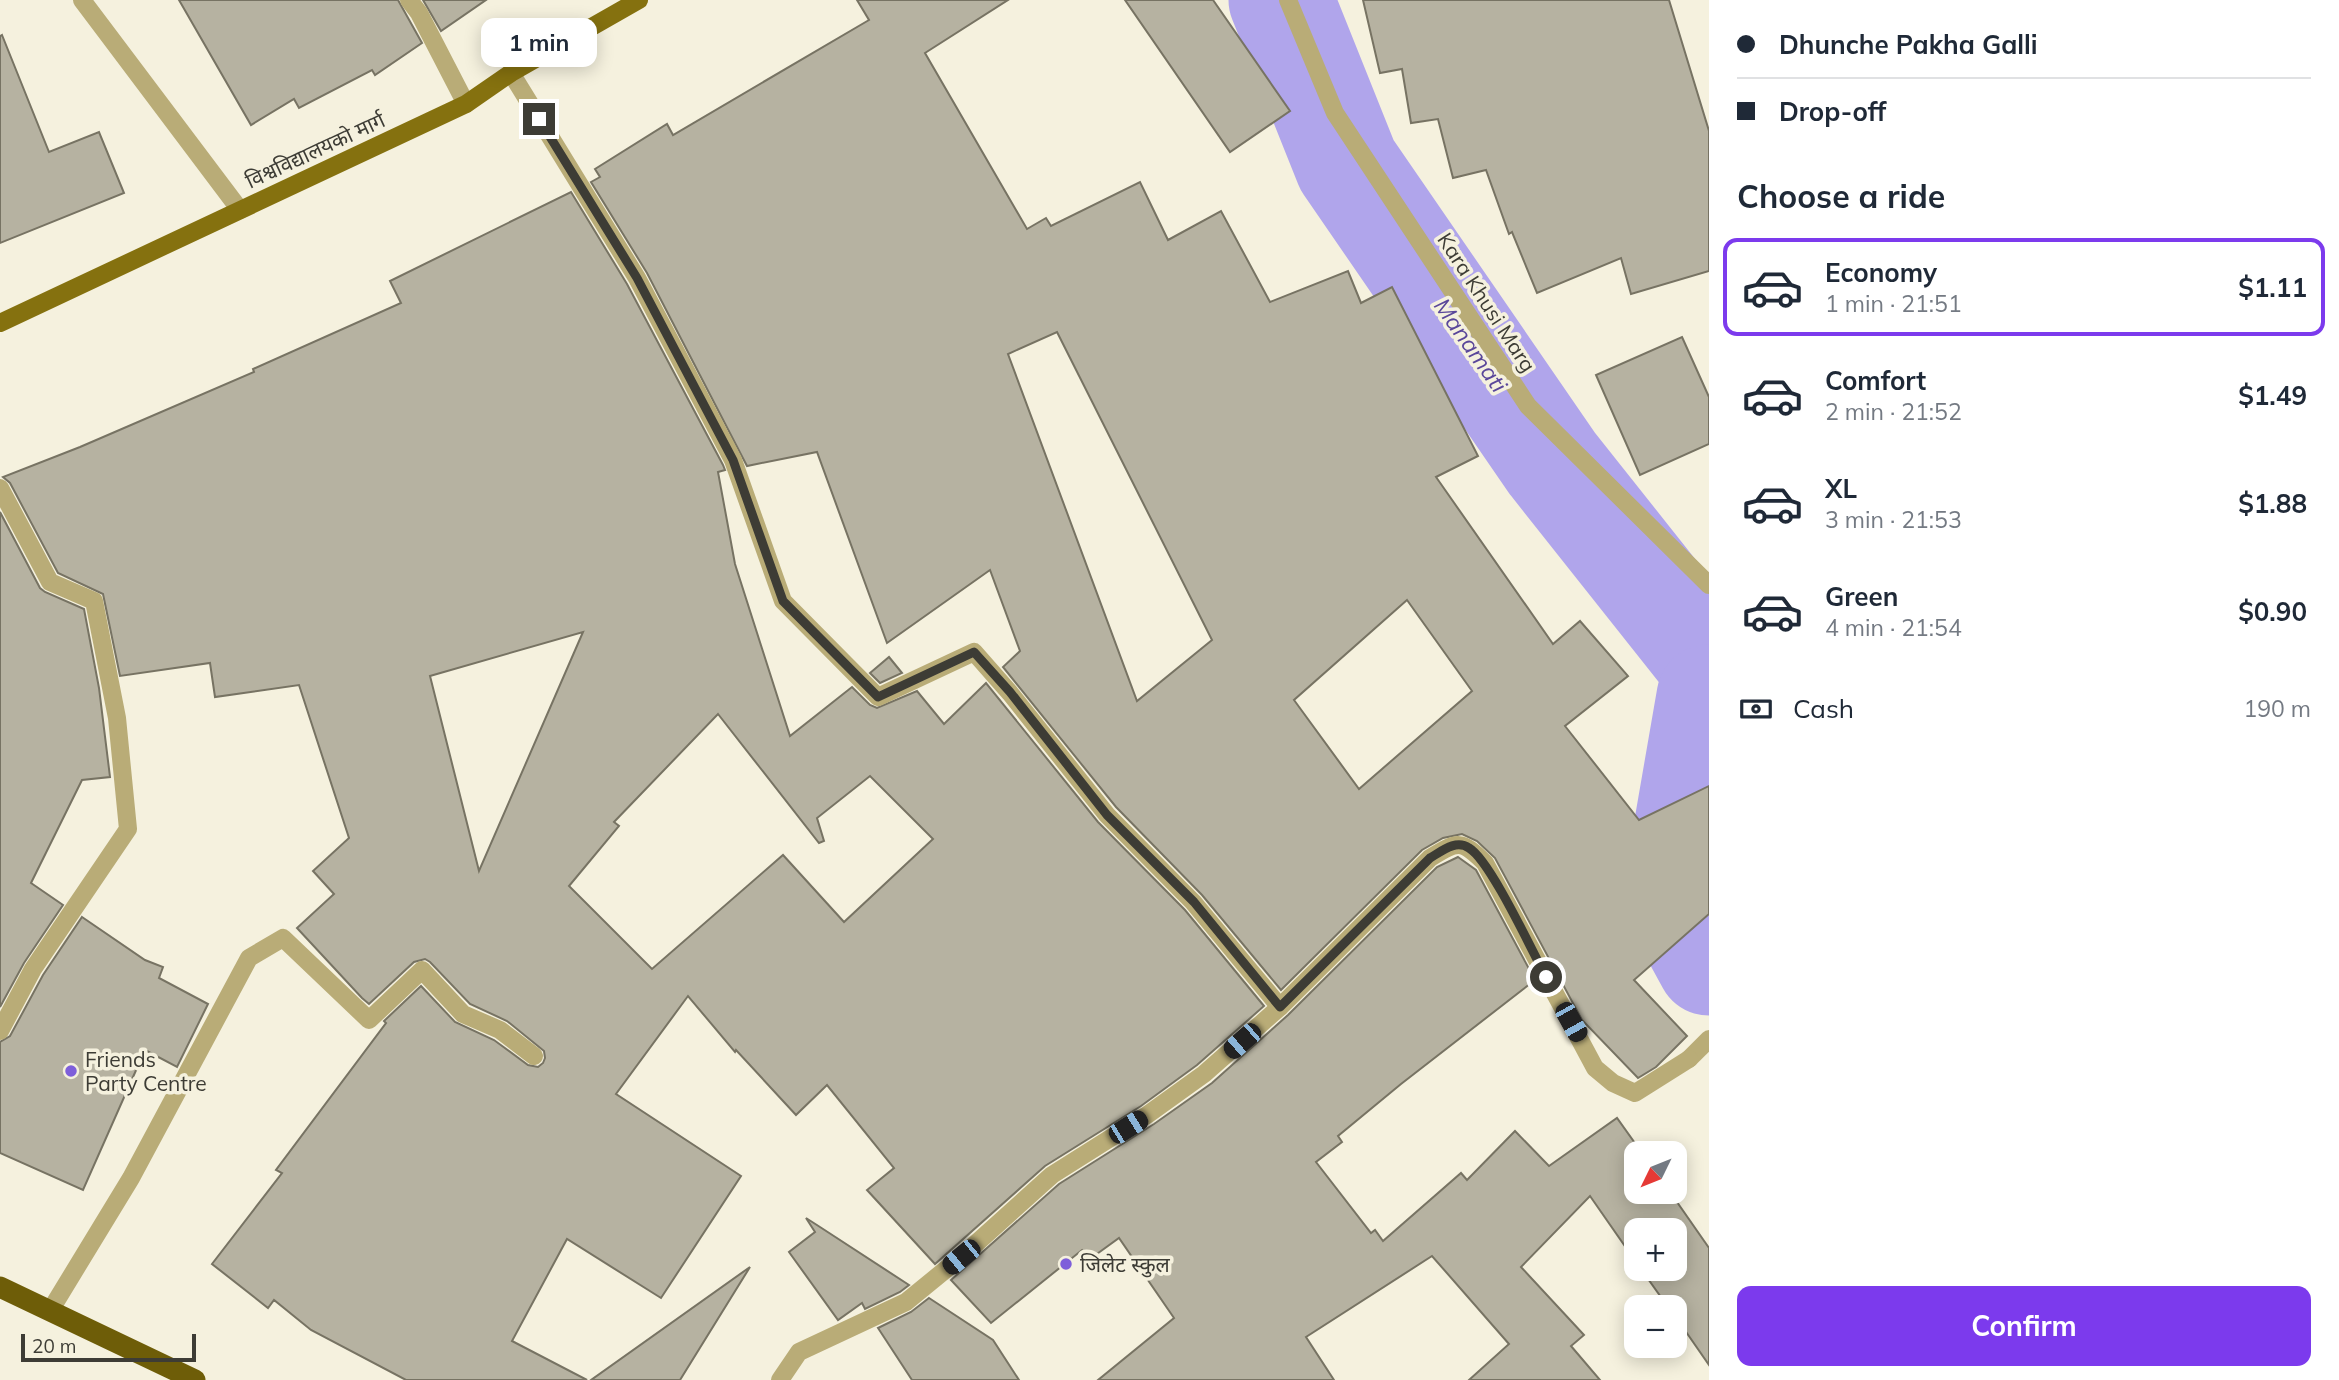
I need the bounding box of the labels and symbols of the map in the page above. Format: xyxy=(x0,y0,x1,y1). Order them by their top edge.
callout: 1 min xyxy=(481,18,597,66)
route end xyxy=(523,103,555,135)
street label: विश्वविद्यालयको मार्ग xyxy=(241,106,390,194)
street label: Kara Khusi Marg xyxy=(1432,227,1542,377)
water label: Manamati xyxy=(1428,292,1514,398)
route start xyxy=(1530,961,1562,993)
car xyxy=(1552,999,1591,1045)
car xyxy=(1220,1019,1265,1063)
place label: Friends Party Centre xyxy=(85,1046,207,1096)
marker: Friends Party Centre xyxy=(63,1063,79,1079)
car xyxy=(1105,1107,1152,1147)
north arrow xyxy=(1624,1141,1687,1204)
car xyxy=(939,1236,984,1278)
place label: जिलेट स्कुल xyxy=(1080,1251,1171,1278)
marker: जिलेट स्कुल xyxy=(1058,1256,1074,1272)
scale bar xyxy=(21,1331,196,1363)

